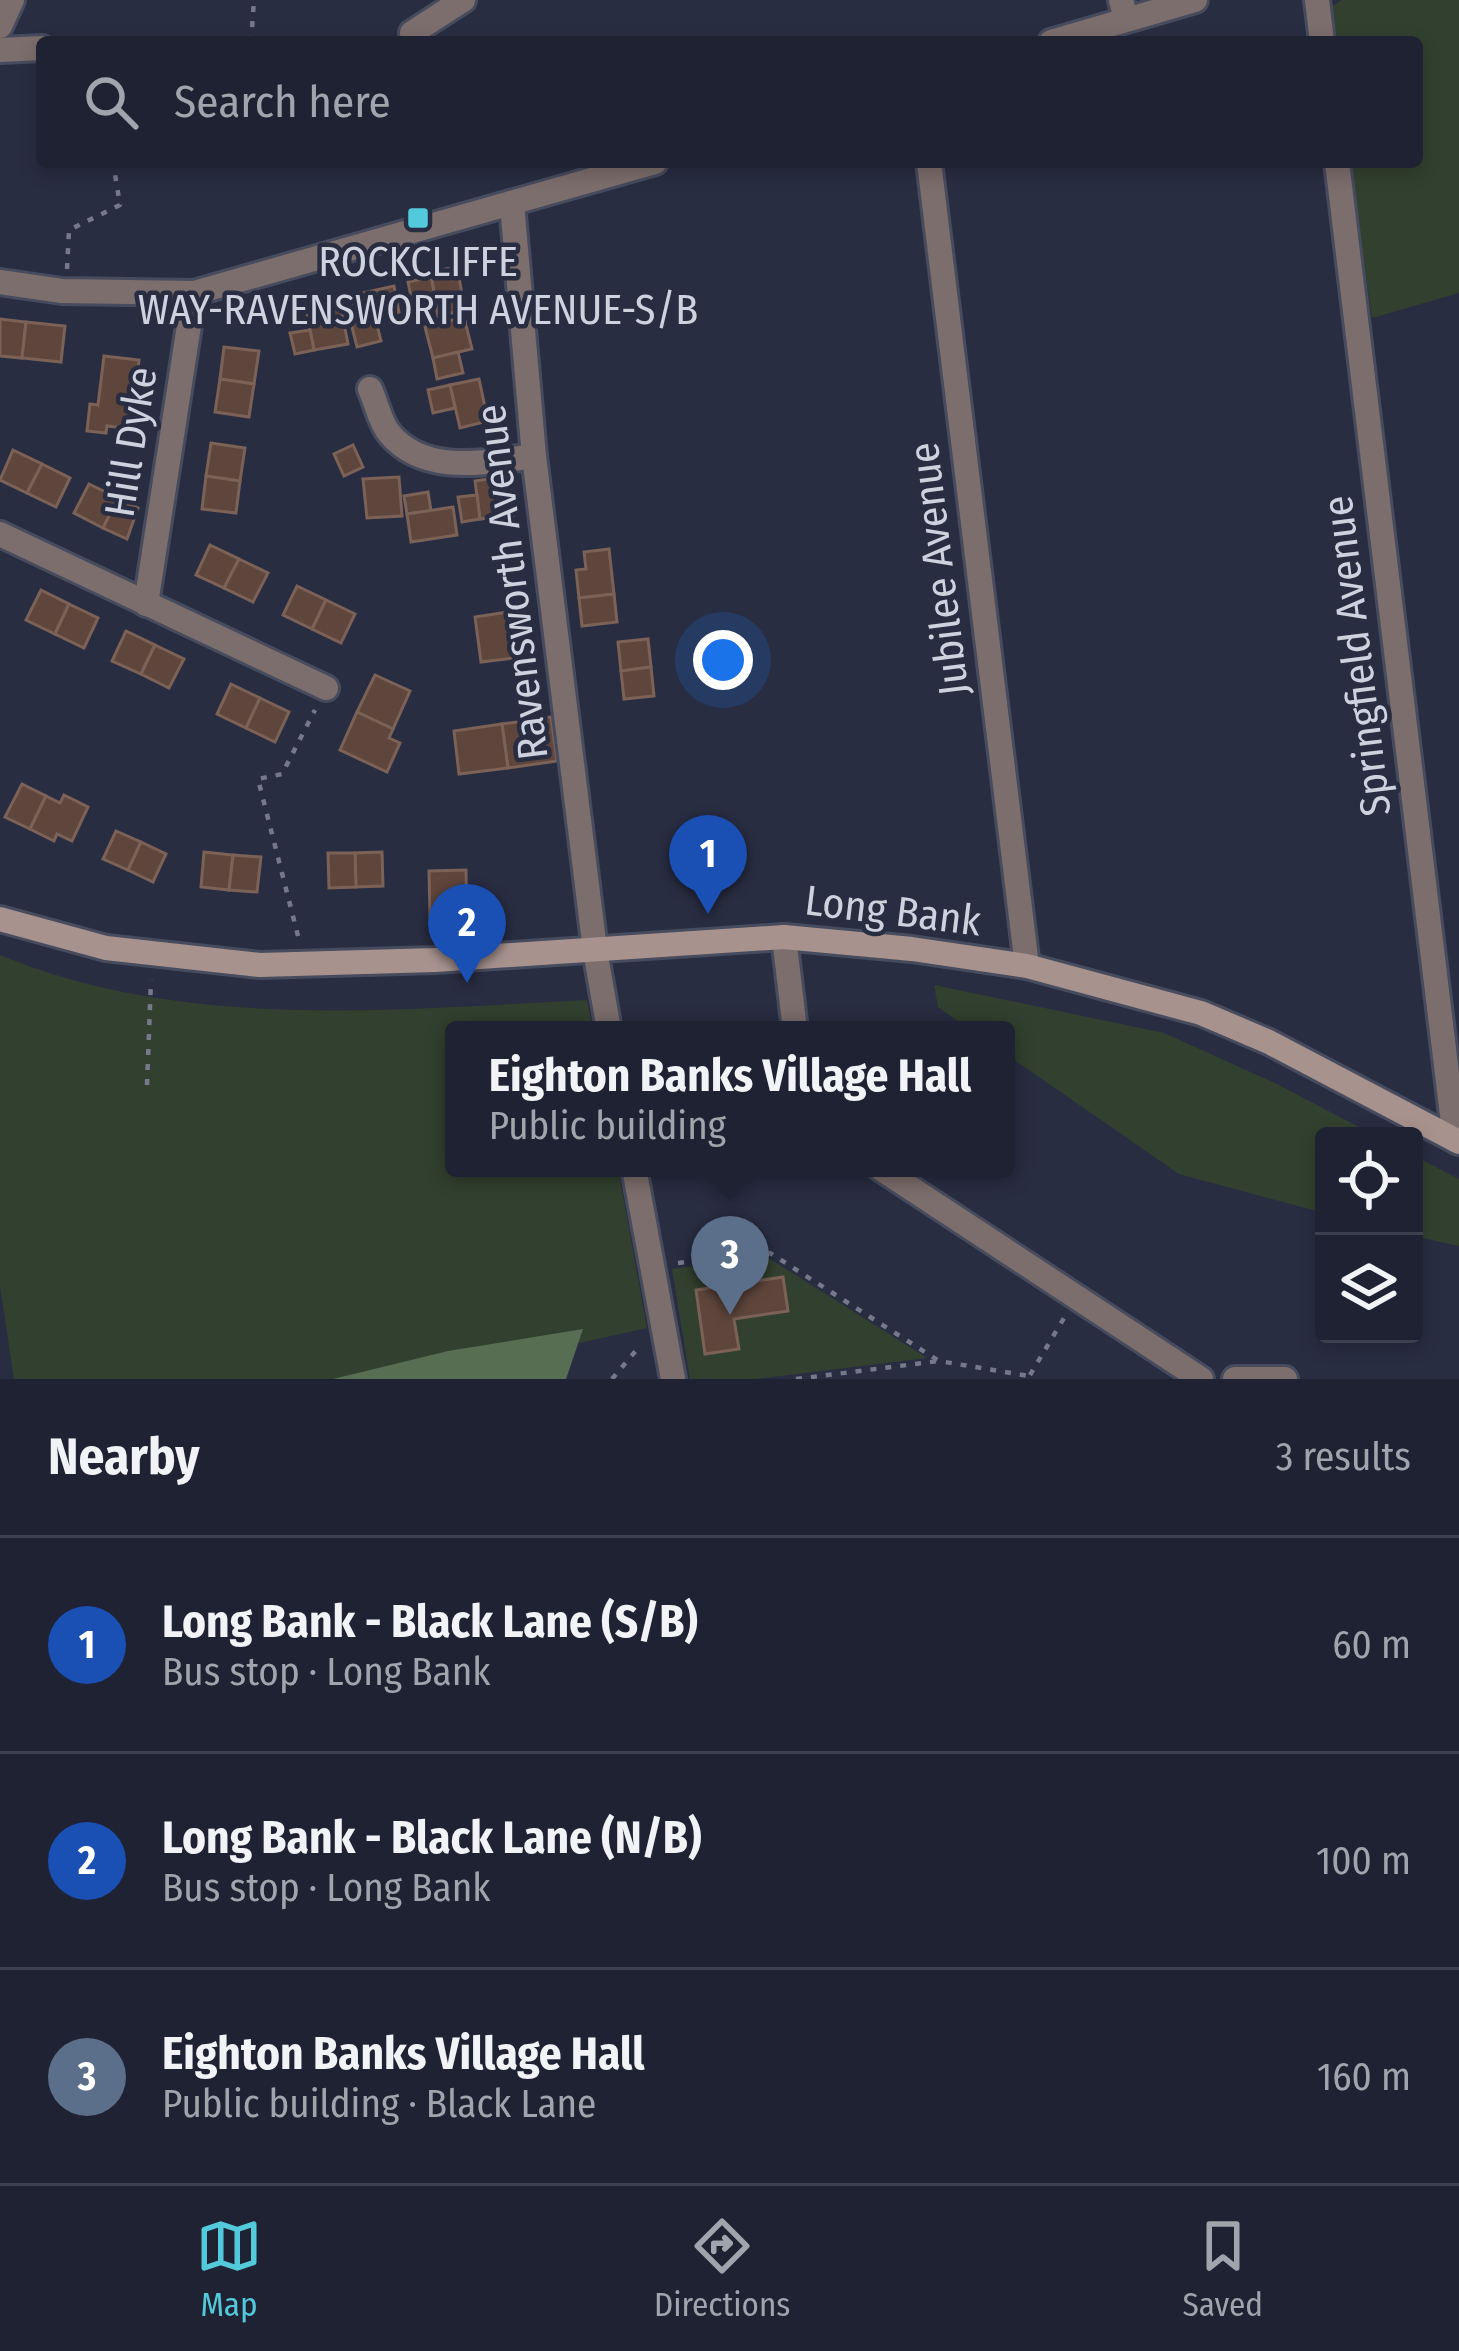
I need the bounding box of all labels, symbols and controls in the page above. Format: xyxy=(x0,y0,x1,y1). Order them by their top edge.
search box xyxy=(36,36,1423,168)
icon: search xyxy=(78,69,144,135)
text: Search here xyxy=(174,75,391,129)
marker: ROCKCLIFFE WAY-RAVENSWORTH AVENUE-S/B xyxy=(405,205,431,231)
place label: ROCKCLIFFE WAY-RAVENSWORTH AVENUE-S/B xyxy=(138,237,698,335)
street label: Hill Dyke xyxy=(94,363,168,521)
street label: Ravensworth Avenue xyxy=(465,401,559,763)
street label: Jubilee Avenue xyxy=(899,439,979,699)
street label: Springfield Avenue xyxy=(1313,493,1401,819)
your location xyxy=(693,630,753,690)
pin: 1 xyxy=(669,815,747,914)
street label: Long Bank xyxy=(802,875,984,947)
pin: 2 xyxy=(428,884,506,983)
popup xyxy=(445,1021,1015,1177)
text: Eighton Banks Village Hall xyxy=(489,1049,971,1103)
text: Public building xyxy=(489,1103,726,1149)
map controls xyxy=(1315,1127,1423,1343)
button: locate xyxy=(1315,1127,1423,1235)
pin: 3 xyxy=(691,1216,769,1315)
button: layers xyxy=(1315,1235,1423,1343)
text: Nearby xyxy=(48,1426,200,1488)
text: 3 results xyxy=(1276,1434,1411,1480)
text: Long Bank - Black Lane (S/B) xyxy=(162,1595,698,1649)
text: 1 xyxy=(79,1622,95,1668)
text: 60 m xyxy=(1332,1622,1411,1668)
text: Bus stop · Long Bank xyxy=(162,1649,490,1695)
text: Long Bank - Black Lane (N/B) xyxy=(162,1811,701,1865)
text: 2 xyxy=(78,1838,96,1884)
text: 100 m xyxy=(1316,1838,1411,1884)
text: Bus stop · Long Bank xyxy=(162,1865,490,1911)
text: Eighton Banks Village Hall xyxy=(162,2027,644,2081)
text: 3 xyxy=(78,2054,96,2100)
text: 160 m xyxy=(1317,2054,1411,2100)
text: Public building · Black Lane xyxy=(162,2081,596,2127)
tab: Map xyxy=(196,2213,262,2325)
tab: Directions xyxy=(654,2213,790,2325)
tab: Saved xyxy=(1182,2213,1263,2325)

